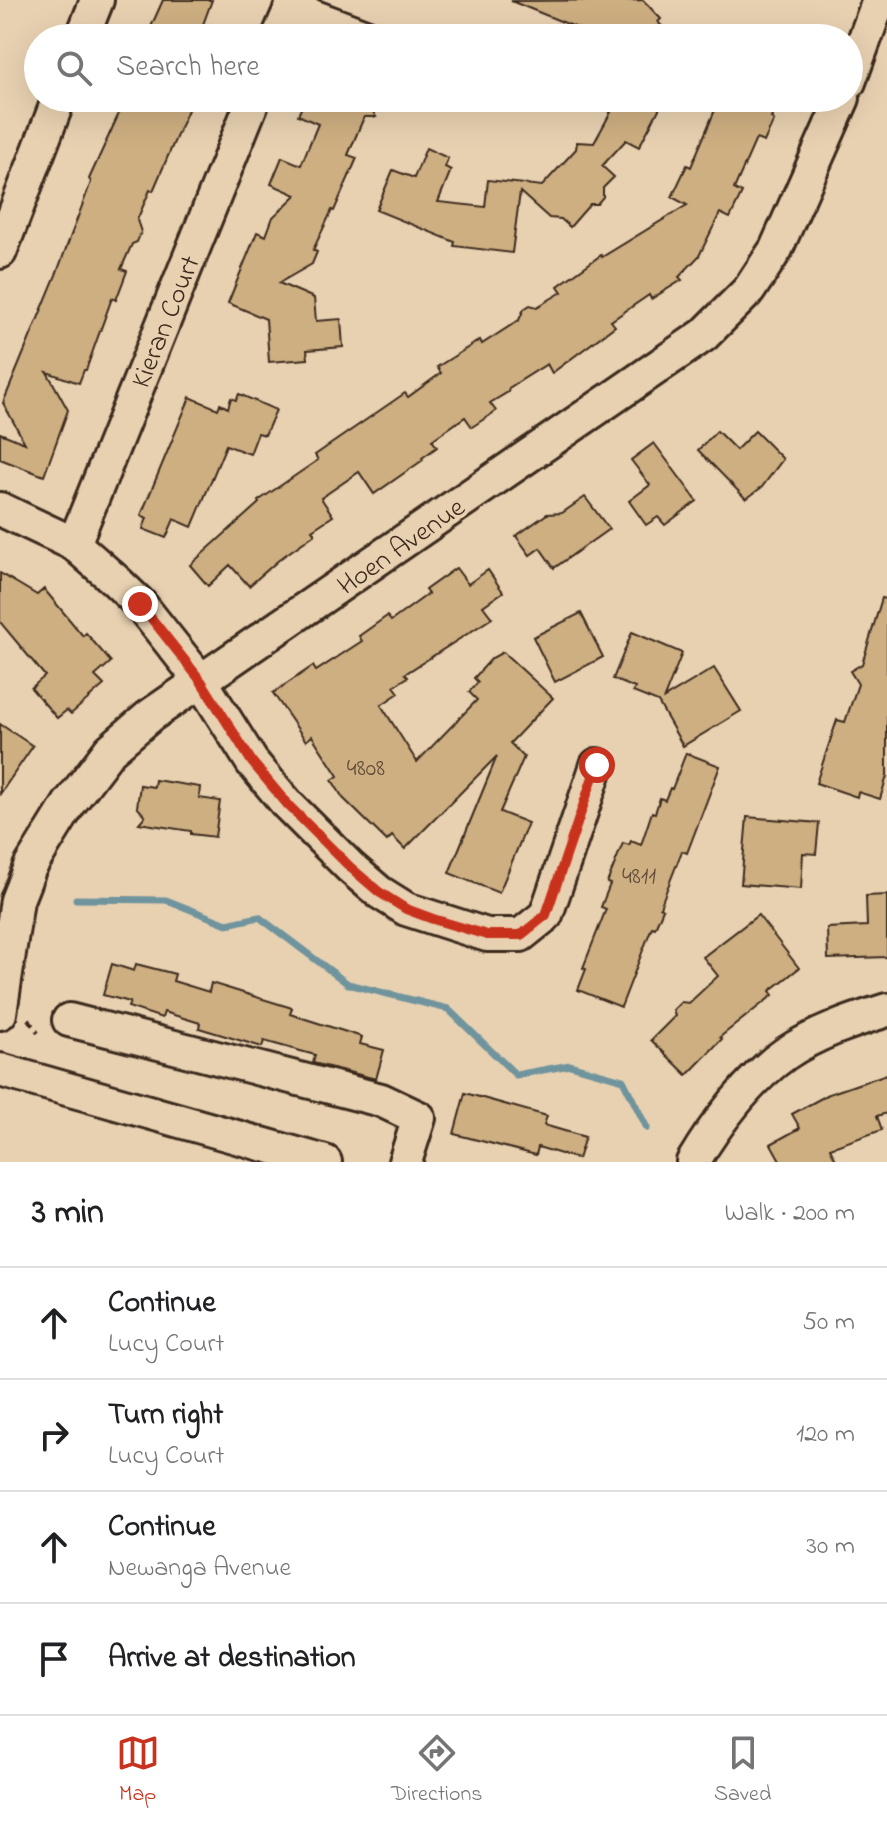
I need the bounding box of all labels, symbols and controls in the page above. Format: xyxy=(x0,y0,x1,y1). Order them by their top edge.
search box xyxy=(24,24,863,112)
icon: search xyxy=(52,46,96,90)
text: Search here xyxy=(116,46,260,90)
street label: Kieran Court xyxy=(122,250,212,395)
street label: Hoen Avenue xyxy=(330,488,475,607)
route end xyxy=(122,586,158,622)
route start xyxy=(579,747,615,783)
house number: 4808 xyxy=(347,752,385,787)
house number: 4811 xyxy=(622,860,656,895)
text: 3 min xyxy=(32,1189,104,1239)
text: Walk · 200 m xyxy=(724,1195,855,1233)
text: Continue xyxy=(108,1282,216,1326)
icon: ahead xyxy=(32,1301,76,1345)
text: 50 m xyxy=(802,1304,855,1342)
text: Lucy Court xyxy=(108,1326,224,1364)
text: Turn right xyxy=(108,1394,223,1438)
icon: right xyxy=(32,1413,76,1457)
text: 120 m xyxy=(796,1416,855,1454)
text: Lucy Court xyxy=(108,1438,224,1476)
text: Continue xyxy=(108,1506,216,1550)
icon: ahead xyxy=(32,1525,76,1569)
text: 30 m xyxy=(806,1528,855,1566)
text: Newanga Avenue xyxy=(108,1550,291,1588)
icon: arrive xyxy=(32,1637,76,1681)
text: Arrive at destination xyxy=(108,1637,356,1681)
tab: Map xyxy=(116,1731,160,1811)
tab: Directions xyxy=(391,1731,483,1811)
tab: Saved xyxy=(714,1731,771,1811)

